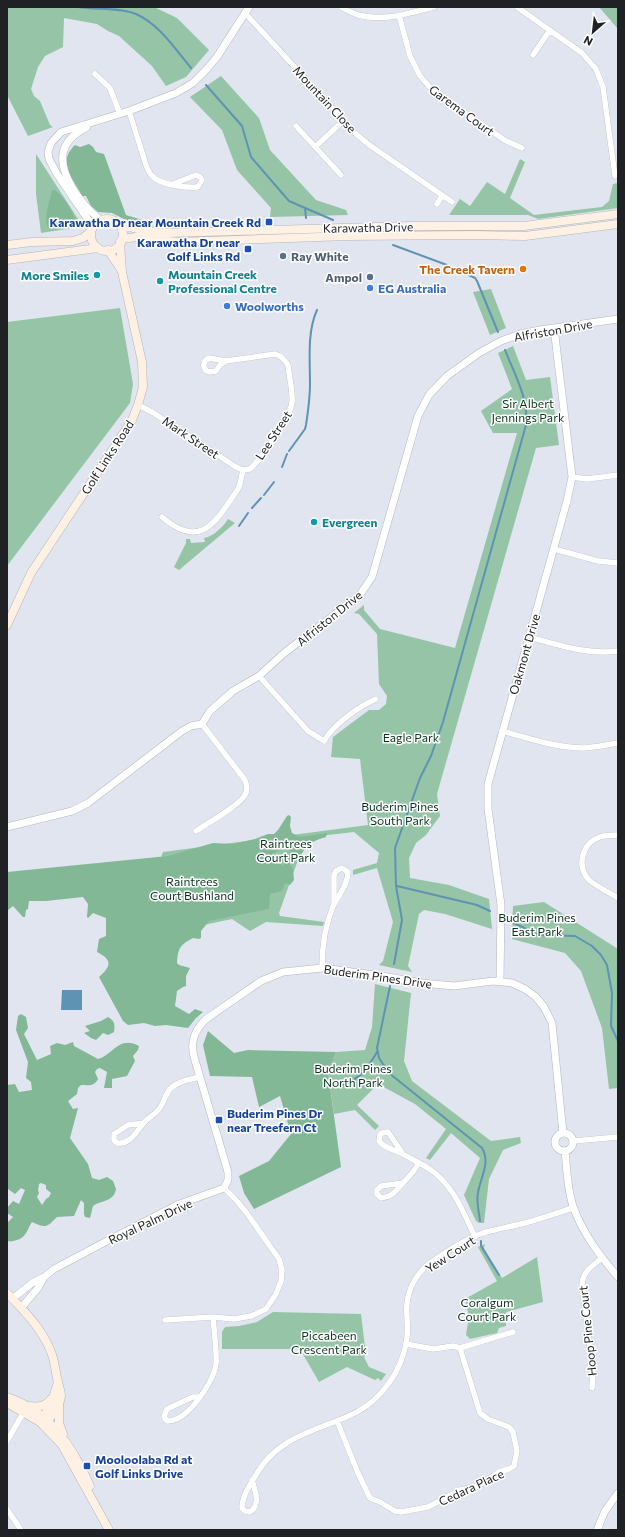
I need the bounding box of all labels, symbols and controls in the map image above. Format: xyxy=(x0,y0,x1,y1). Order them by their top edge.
north arrow xyxy=(573,12,613,52)
text: N xyxy=(581,34,595,49)
street label: Mountain Close xyxy=(291,63,359,135)
street label: Garema Court xyxy=(427,82,497,138)
place label: Karawatha Dr near Mountain Creek Rd xyxy=(50,215,261,229)
marker: Karawatha Dr near Mountain Creek Rd xyxy=(264,217,274,227)
street label: Karawatha Drive xyxy=(323,219,413,235)
place label: Karawatha Dr near Golf Links Rd xyxy=(137,235,240,263)
marker: Karawatha Dr near Golf Links Rd xyxy=(243,244,253,254)
place label: Ray White xyxy=(291,249,348,263)
marker: Ray White xyxy=(278,251,288,261)
place label: The Creek Tavern xyxy=(419,262,515,276)
marker: The Creek Tavern xyxy=(518,264,528,274)
place label: Mountain Creek Professional Centre xyxy=(168,267,277,295)
place label: More Smiles xyxy=(21,268,89,282)
marker: More Smiles xyxy=(92,270,102,280)
place label: Ampol xyxy=(325,270,362,284)
marker: Ampol xyxy=(365,272,375,282)
marker: Mountain Creek Professional Centre xyxy=(155,276,165,286)
place label: EG Australia xyxy=(378,281,446,295)
marker: EG Australia xyxy=(365,283,375,293)
place label: Woolworths xyxy=(235,299,304,313)
marker: Woolworths xyxy=(222,301,232,311)
street label: Alfriston Drive xyxy=(513,316,593,344)
park label: Sir Albert Jennings Park xyxy=(492,396,565,425)
street label: Lee Street xyxy=(252,408,294,462)
street label: Mark Street xyxy=(160,413,222,461)
street label: Golf Links Road xyxy=(78,417,136,497)
place label: Evergreen xyxy=(322,515,377,529)
marker: Evergreen xyxy=(309,517,319,527)
street label: Alfriston Drive xyxy=(294,588,364,648)
street label: Oakmont Drive xyxy=(506,612,542,696)
park label: Eagle Park xyxy=(383,730,440,744)
park label: Buderim Pines South Park xyxy=(361,799,439,827)
park label: Raintrees Court Park xyxy=(256,836,316,864)
park label: Raintrees Court Bushland xyxy=(150,874,234,902)
park label: Buderim Pines East Park xyxy=(498,910,576,938)
street label: Buderim Pines Drive xyxy=(323,961,433,991)
park label: Buderim Pines North Park xyxy=(314,1061,392,1089)
place label: Buderim Pines Dr near Treefern Ct xyxy=(227,1106,322,1134)
marker: Buderim Pines Dr near Treefern Ct xyxy=(214,1115,224,1125)
street label: Royal Palm Drive xyxy=(106,1195,194,1247)
street label: Yew Court xyxy=(422,1233,478,1275)
street label: Hoop Pine Court xyxy=(575,1285,599,1377)
park label: Coralgum Court Park xyxy=(457,1295,517,1323)
park label: Piccabeen Crescent Park xyxy=(291,1328,368,1356)
place label: Mooloolaba Rd at Golf Links Drive xyxy=(95,1452,192,1480)
marker: Mooloolaba Rd at Golf Links Drive xyxy=(82,1461,92,1471)
street label: Cedara Place xyxy=(436,1466,506,1508)

